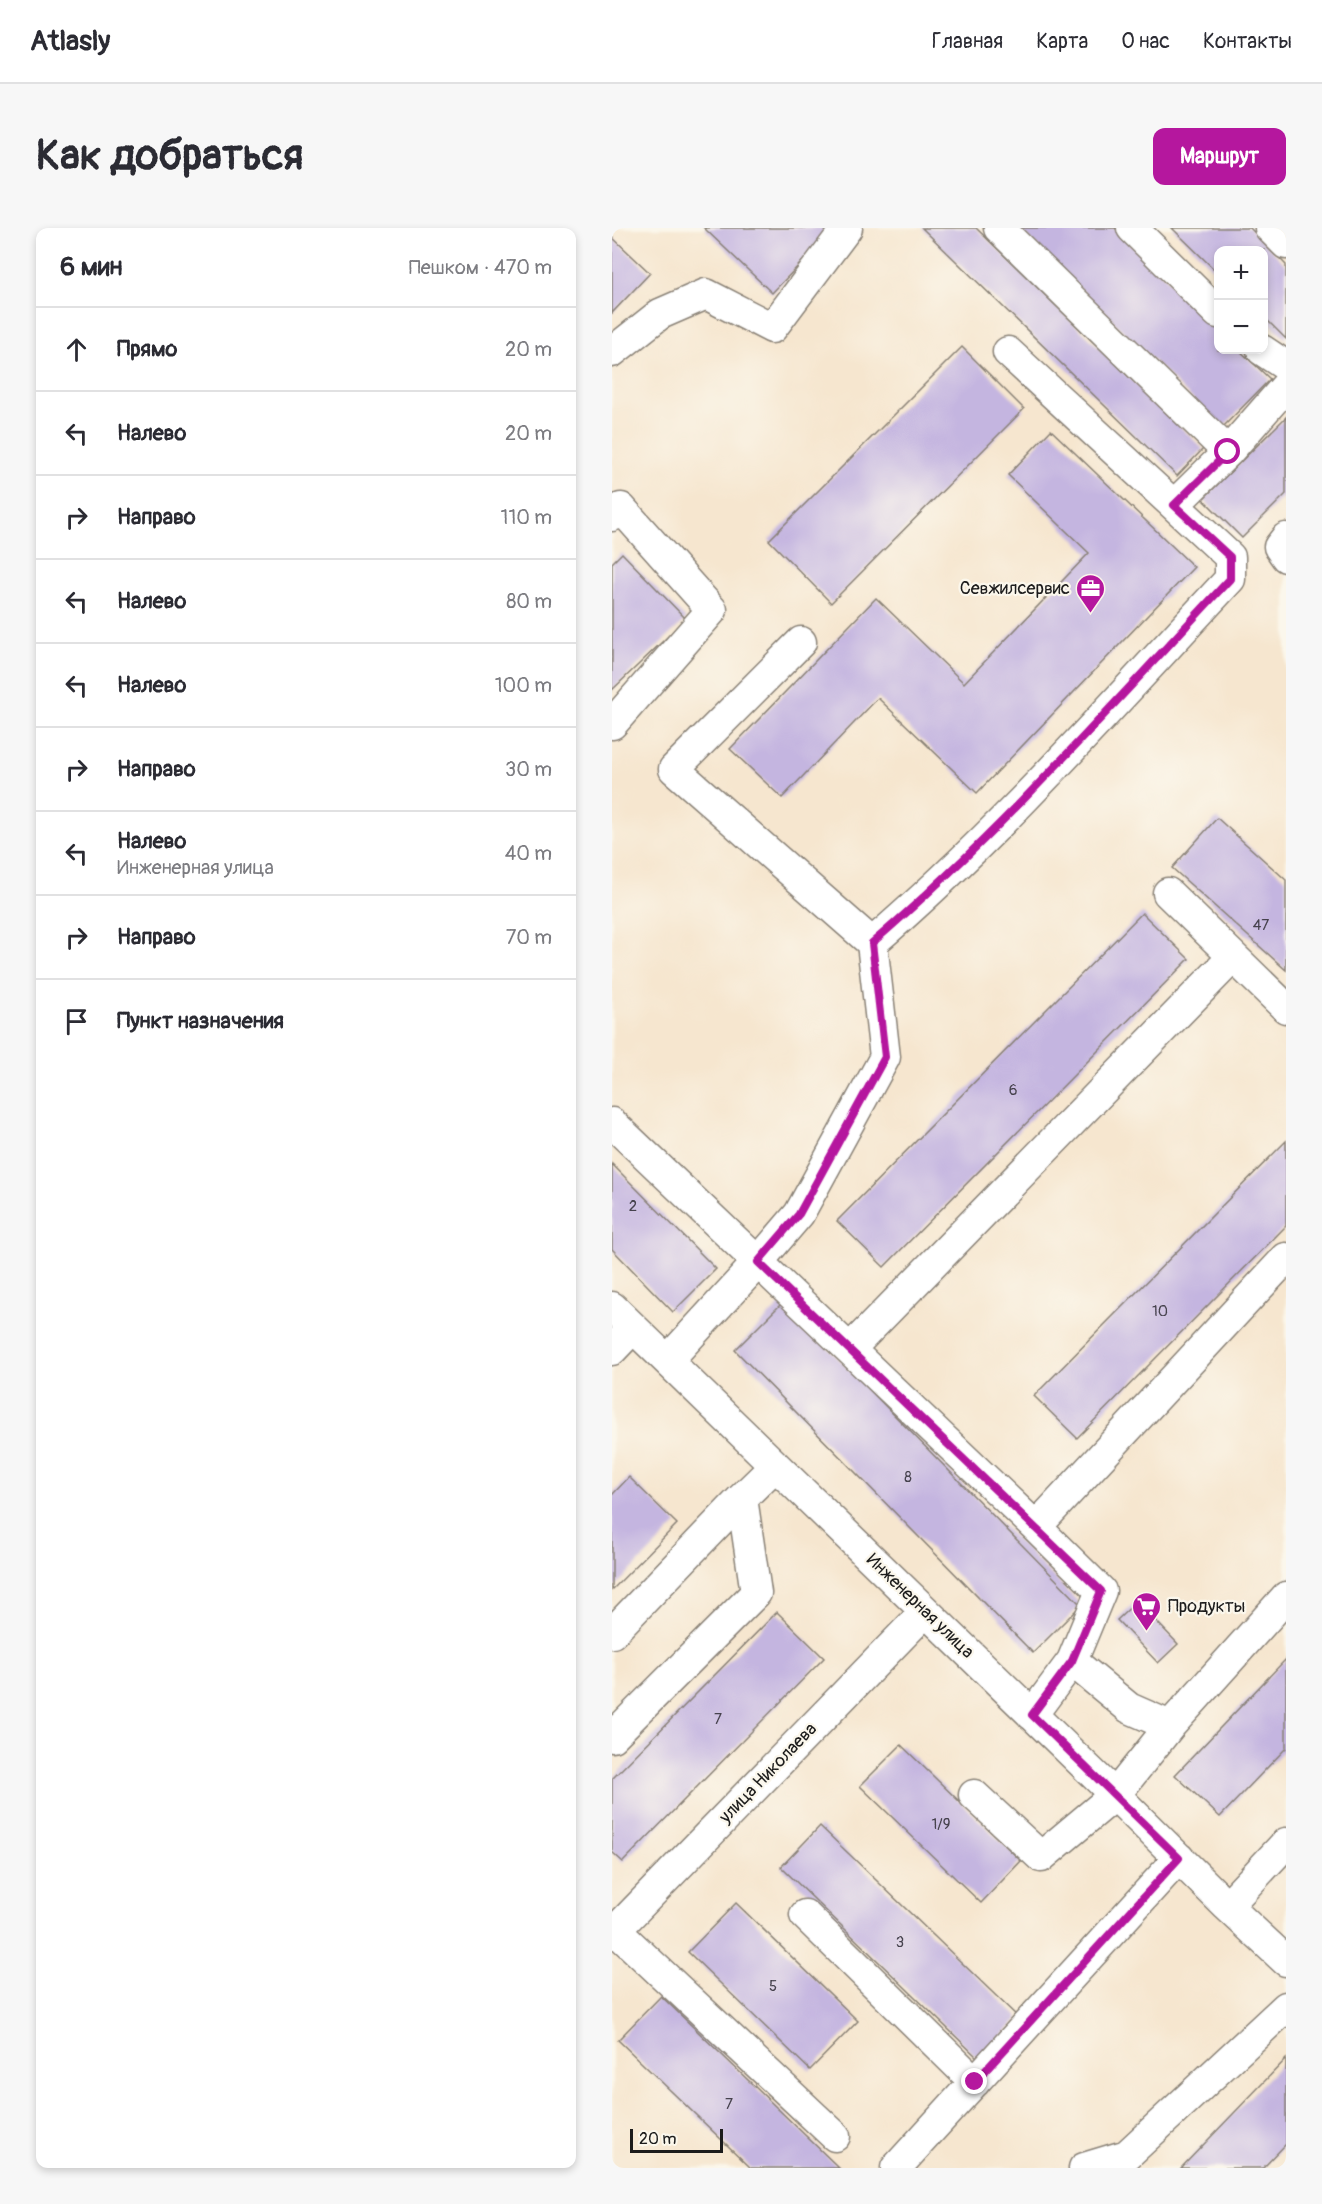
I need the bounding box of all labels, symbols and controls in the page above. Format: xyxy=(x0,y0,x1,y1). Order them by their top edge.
text: Atlasly xyxy=(30,24,110,59)
text: Главная xyxy=(932,28,1003,55)
text: Карта xyxy=(1036,28,1088,55)
text: О нас xyxy=(1121,28,1170,55)
text: Контакты xyxy=(1203,28,1292,55)
button: Маршрут xyxy=(1153,128,1286,185)
text: Как добраться xyxy=(36,130,303,182)
map controls xyxy=(1214,246,1268,354)
button: + xyxy=(1214,246,1268,300)
text: 6 мин xyxy=(60,251,122,283)
text: Пешком · 470 m xyxy=(409,255,552,280)
button: − xyxy=(1214,300,1268,354)
icon: ahead xyxy=(60,333,93,366)
text: Прямо xyxy=(117,335,177,363)
text: 20 m xyxy=(505,337,552,362)
icon: left xyxy=(60,417,93,450)
text: Налево xyxy=(117,419,186,447)
text: 20 m xyxy=(505,421,552,446)
route start xyxy=(1214,438,1240,464)
icon: right xyxy=(60,501,93,534)
text: Направо xyxy=(117,503,196,531)
text: 110 m xyxy=(501,505,552,530)
office icon: Севжилсервис xyxy=(1075,572,1107,614)
place label: Севжилсервис xyxy=(960,577,1070,600)
icon: left xyxy=(60,585,93,618)
text: Налево xyxy=(117,587,186,615)
text: 80 m xyxy=(506,589,552,614)
icon: left xyxy=(60,669,93,702)
text: Налево xyxy=(117,671,186,699)
text: 100 m xyxy=(495,673,552,698)
icon: right xyxy=(60,753,93,786)
text: Направо xyxy=(117,755,196,783)
text: 30 m xyxy=(505,757,552,782)
text: Налево xyxy=(117,827,186,855)
icon: left xyxy=(60,837,93,870)
text: 40 m xyxy=(505,841,552,866)
text: Инженерная улица xyxy=(117,855,274,880)
house number: 47 xyxy=(1253,916,1269,935)
icon: right xyxy=(60,921,93,954)
text: Направо xyxy=(117,923,196,951)
text: 70 m xyxy=(506,925,552,950)
icon: arrive xyxy=(60,1005,93,1038)
text: Пункт назначения xyxy=(117,1007,284,1035)
house number: 6 xyxy=(1009,1081,1017,1100)
house number: 2 xyxy=(629,1197,637,1216)
house number: 10 xyxy=(1152,1302,1168,1321)
house number: 8 xyxy=(904,1468,912,1487)
street label: Инженерная улица xyxy=(861,1549,979,1663)
supermarket icon: Продукты xyxy=(1131,1590,1163,1632)
place label: Продукты xyxy=(1168,1595,1245,1618)
house number: 7 xyxy=(714,1710,722,1729)
street label: улица Николаева xyxy=(714,1718,822,1829)
house number: 1/9 xyxy=(932,1815,950,1834)
house number: 3 xyxy=(896,1933,904,1952)
house number: 5 xyxy=(769,1977,777,1996)
route end xyxy=(961,2068,987,2094)
house number: 7 xyxy=(725,2095,733,2114)
scale bar xyxy=(630,2126,723,2154)
text: 20 m xyxy=(639,2129,677,2149)

